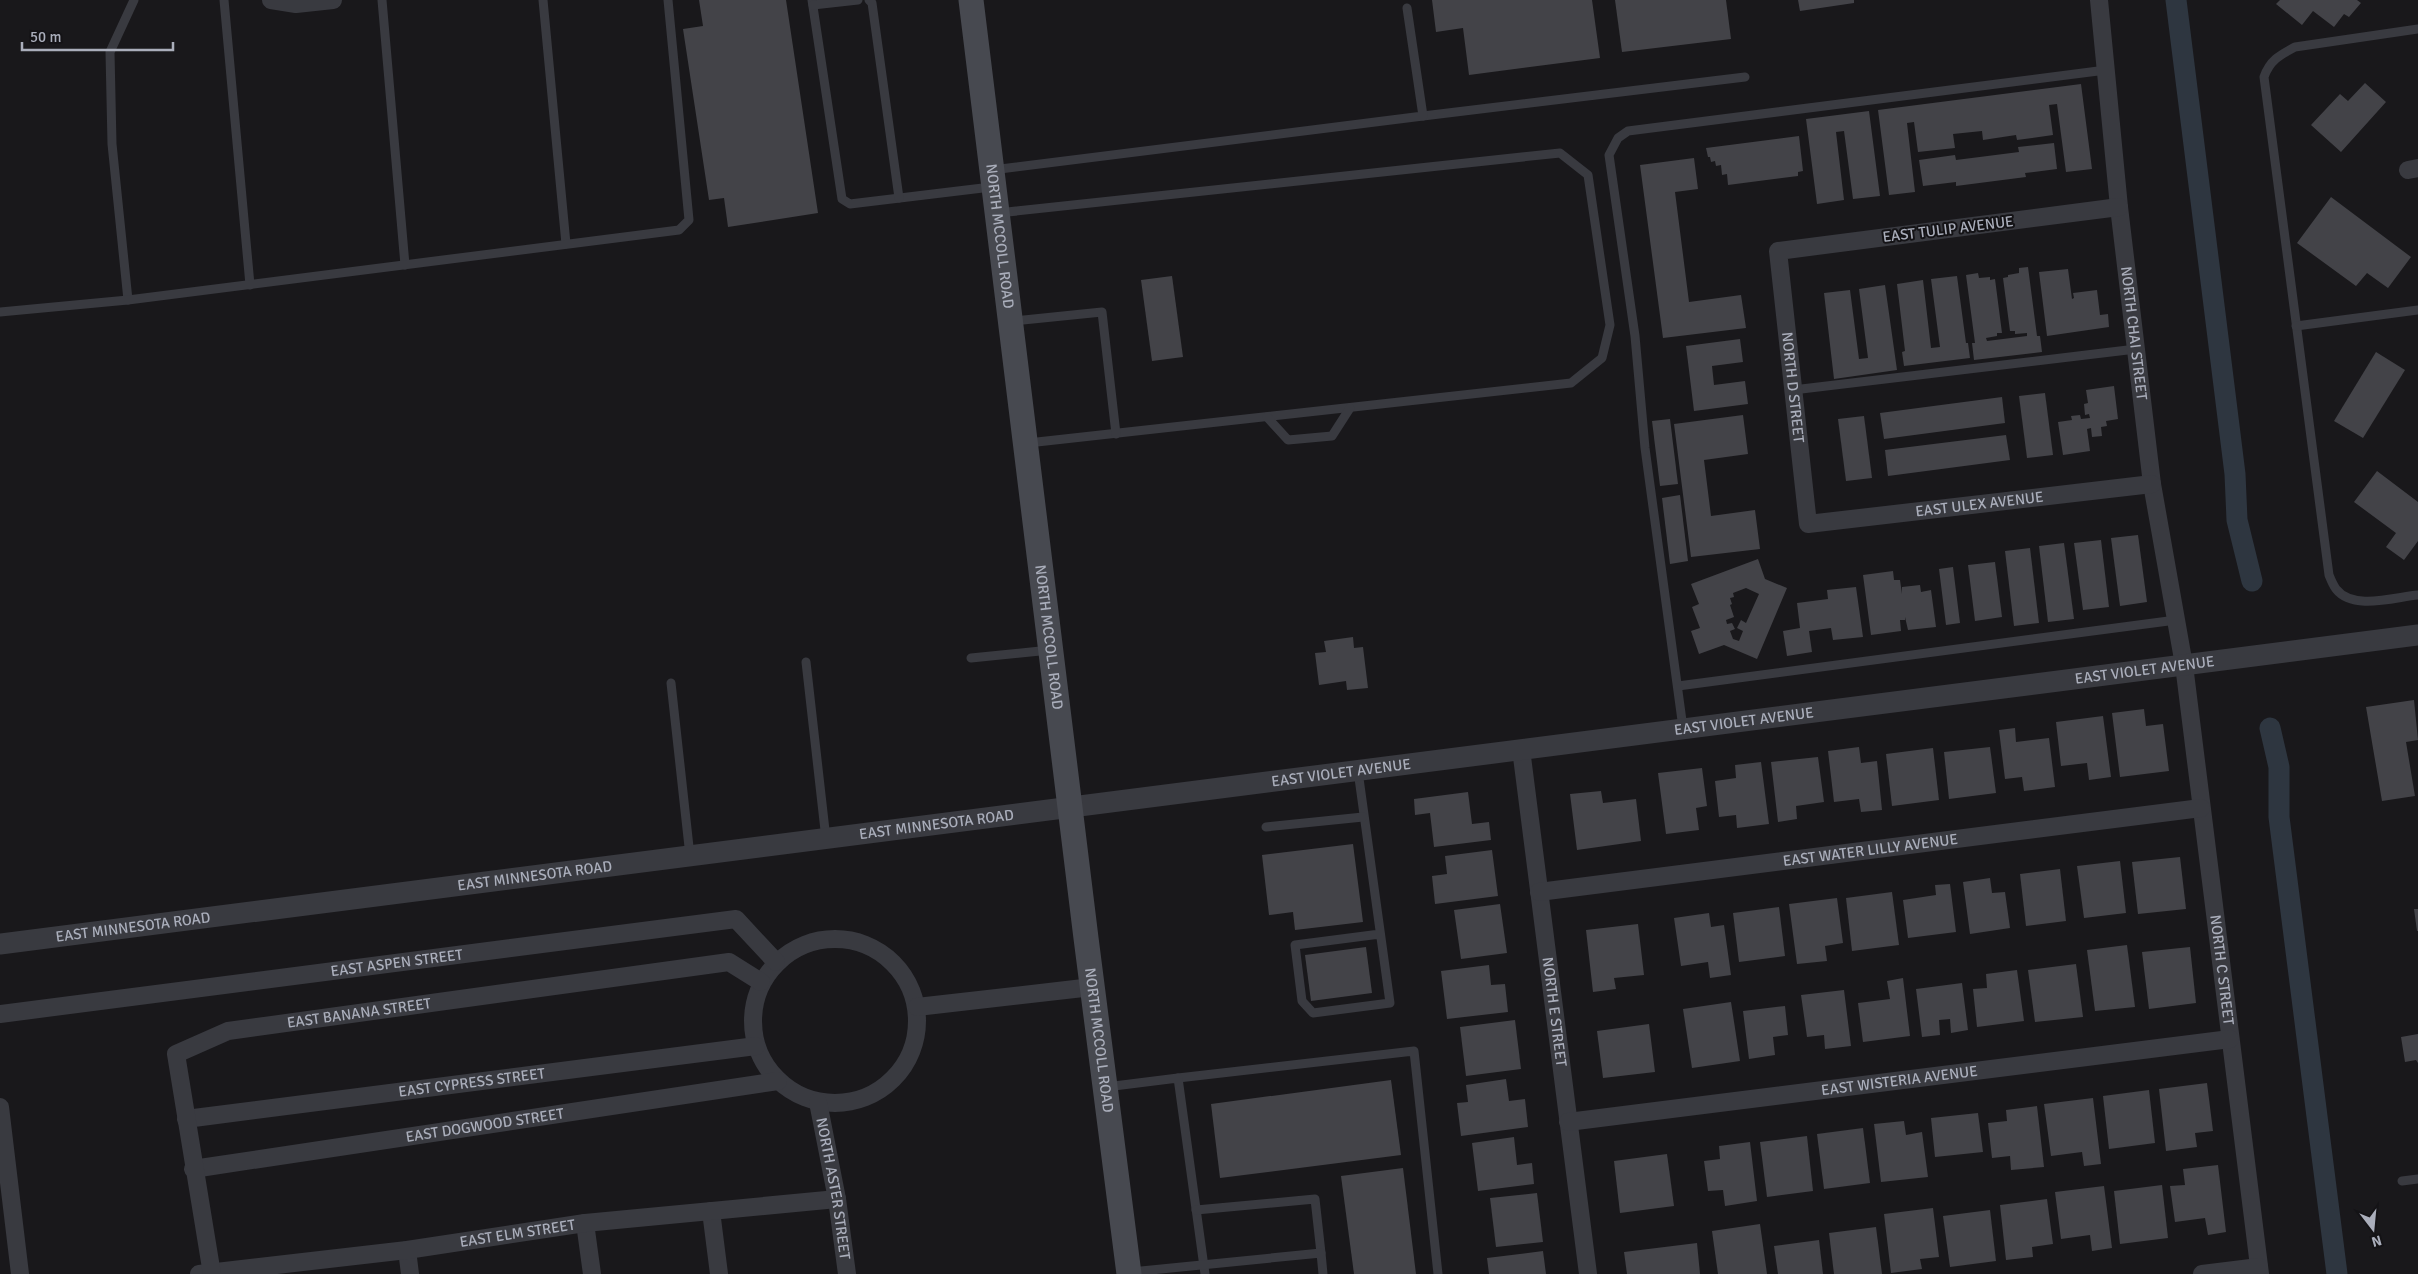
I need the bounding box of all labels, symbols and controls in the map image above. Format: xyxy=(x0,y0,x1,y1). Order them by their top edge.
scale bar xyxy=(22,20,174,52)
text: 50 m xyxy=(30,28,61,46)
street label: NORTH MCCOLL ROAD xyxy=(982,163,1018,310)
street label: EAST TULIP AVENUE xyxy=(1881,212,2015,246)
street label: NORTH CHAI STREET xyxy=(2117,265,2151,402)
street label: NORTH D STREET xyxy=(1778,331,1808,444)
street label: EAST ULEX AVENUE xyxy=(1914,488,2044,520)
street label: NORTH MCCOLL ROAD xyxy=(1031,564,1067,711)
street label: EAST VIOLET AVENUE xyxy=(2074,652,2215,688)
street label: EAST VIOLET AVENUE xyxy=(1673,703,1815,739)
street label: EAST VIOLET AVENUE xyxy=(1270,755,1412,790)
street label: EAST MINNESOTA ROAD xyxy=(858,806,1015,843)
street label: EAST WATER LILLY AVENUE xyxy=(1782,830,1959,870)
street label: EAST MINNESOTA ROAD xyxy=(456,857,613,894)
street label: EAST MINNESOTA ROAD xyxy=(54,908,211,946)
street label: NORTH C STREET xyxy=(2206,914,2238,1027)
street label: EAST ASPEN STREET xyxy=(330,945,464,980)
street label: NORTH E STREET xyxy=(1539,956,1571,1068)
street label: NORTH MCCOLL ROAD xyxy=(1081,967,1117,1114)
street label: EAST BANANA STREET xyxy=(286,994,433,1032)
street label: EAST WISTERIA AVENUE xyxy=(1820,1062,1979,1099)
street label: EAST CYPRESS STREET xyxy=(397,1064,547,1101)
street label: EAST DOGWOOD STREET xyxy=(404,1104,566,1146)
street label: NORTH ASTER STREET xyxy=(812,1116,854,1261)
north arrow xyxy=(2348,1204,2398,1254)
street label: EAST ELM STREET xyxy=(458,1216,577,1251)
text: N xyxy=(2369,1232,2383,1251)

